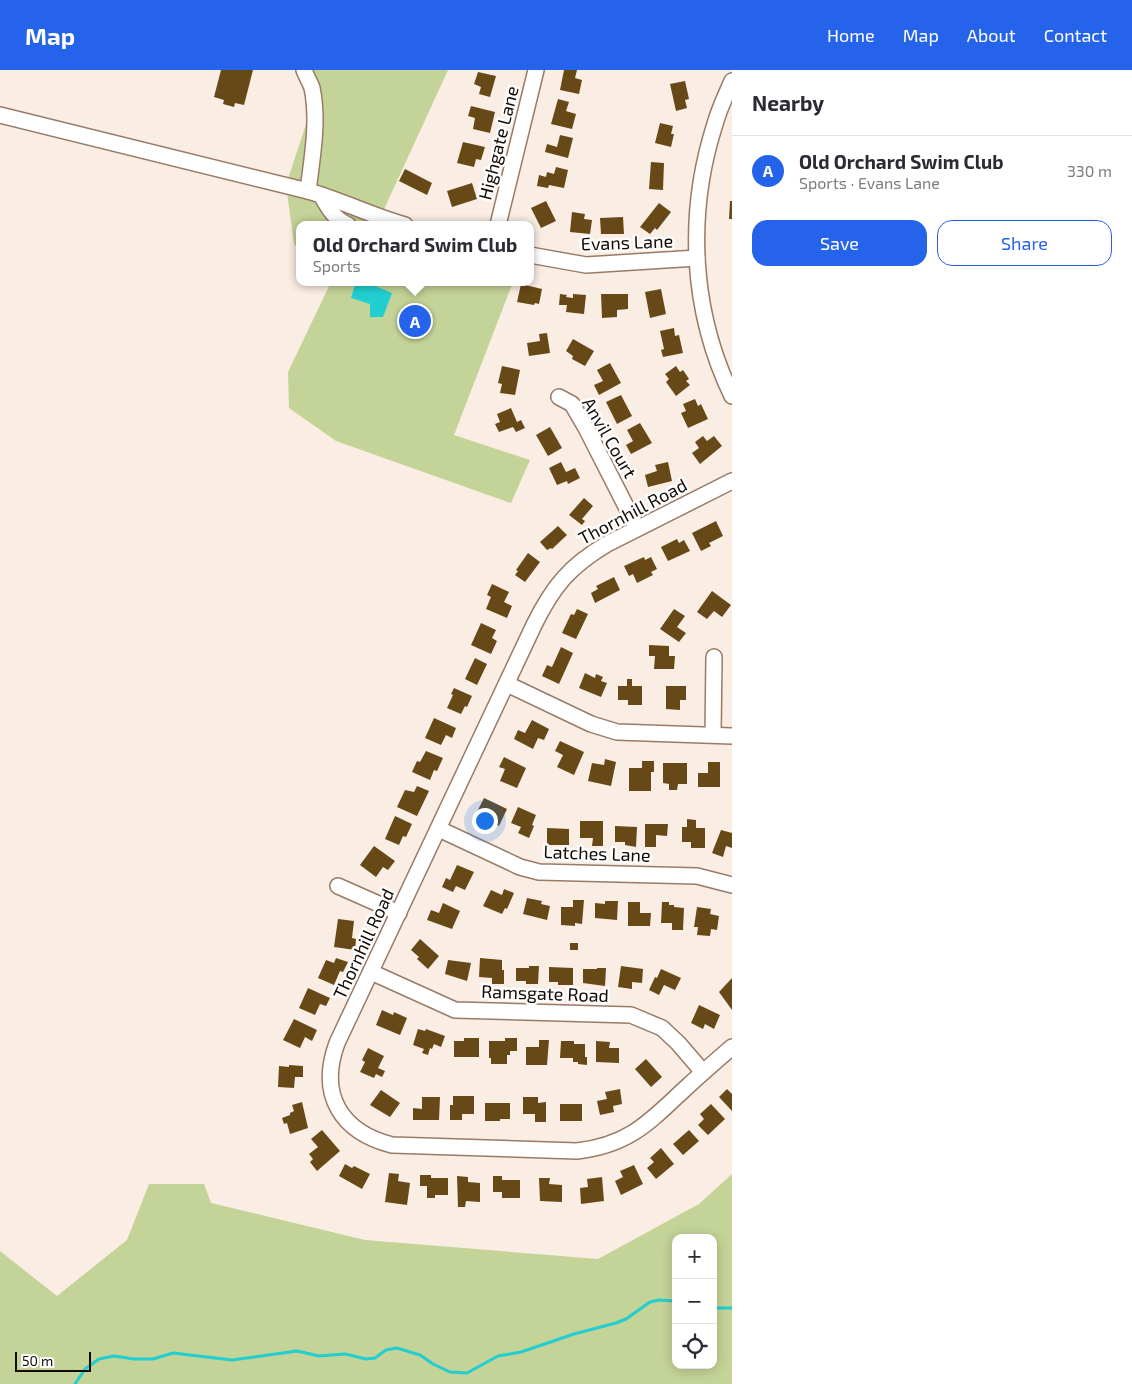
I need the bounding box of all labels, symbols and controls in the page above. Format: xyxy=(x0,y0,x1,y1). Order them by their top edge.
text: Map xyxy=(25,21,75,50)
text: Home xyxy=(827,24,875,46)
text: Map xyxy=(903,24,939,46)
text: About xyxy=(967,24,1016,46)
text: Contact xyxy=(1044,24,1107,46)
street label: Highgate Lane xyxy=(473,84,523,202)
text: Nearby xyxy=(752,90,824,115)
text: Old Orchard Swim Club xyxy=(799,150,1003,173)
text: A xyxy=(763,161,773,180)
text: 330 m xyxy=(1067,161,1112,180)
text: Sports · Evans Lane xyxy=(799,173,940,192)
button: Save xyxy=(752,220,927,266)
button: Share xyxy=(937,220,1112,266)
popup xyxy=(296,221,534,286)
street label: Evans Lane xyxy=(580,229,673,255)
text: Old Orchard Swim Club xyxy=(313,233,517,256)
text: Sports xyxy=(313,256,361,275)
pin: A xyxy=(399,302,431,340)
street label: Anvil Court xyxy=(578,393,642,482)
street label: Thornhill Road xyxy=(575,473,690,549)
your location xyxy=(472,808,498,834)
street label: Latches Lane xyxy=(543,840,651,866)
street label: Thornhill Road xyxy=(328,885,398,1002)
street label: Ramsgate Road xyxy=(481,980,609,1006)
map controls xyxy=(672,1234,717,1369)
button: + xyxy=(672,1234,717,1279)
button: − xyxy=(672,1279,717,1324)
button: locate xyxy=(672,1324,717,1369)
scale bar xyxy=(15,1349,91,1372)
text: 50 m xyxy=(22,1352,53,1369)

